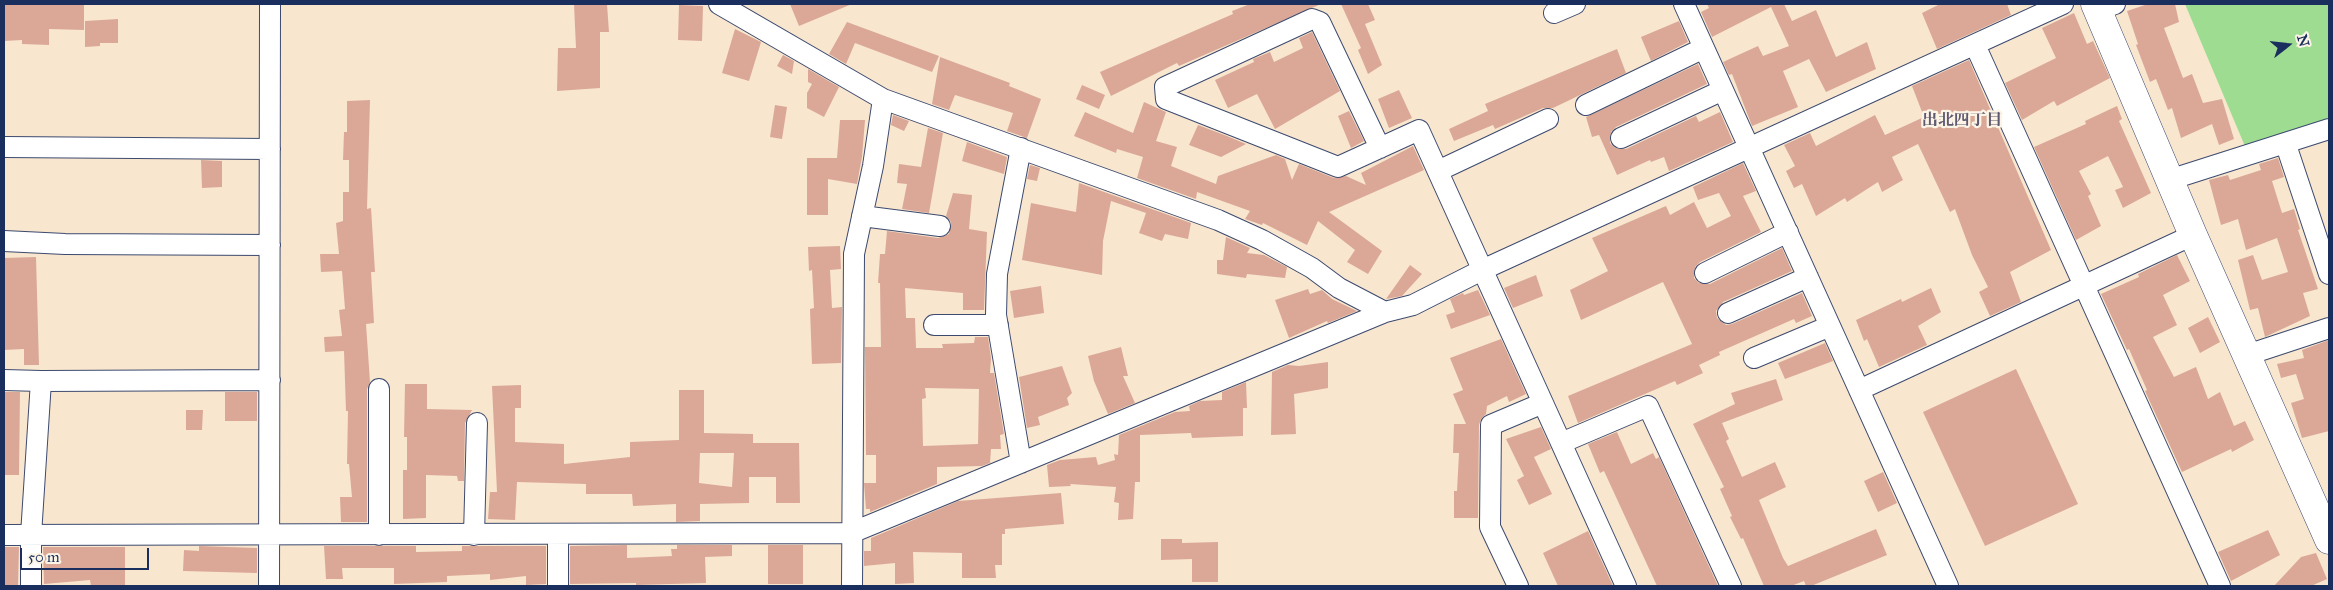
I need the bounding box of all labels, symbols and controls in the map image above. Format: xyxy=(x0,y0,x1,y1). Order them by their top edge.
north arrow xyxy=(2263,20,2313,70)
text: N xyxy=(2293,33,2313,49)
district label: 出北四丁目 xyxy=(1922,111,2002,131)
scale bar xyxy=(22,538,151,570)
text: 50 m xyxy=(28,548,60,566)

